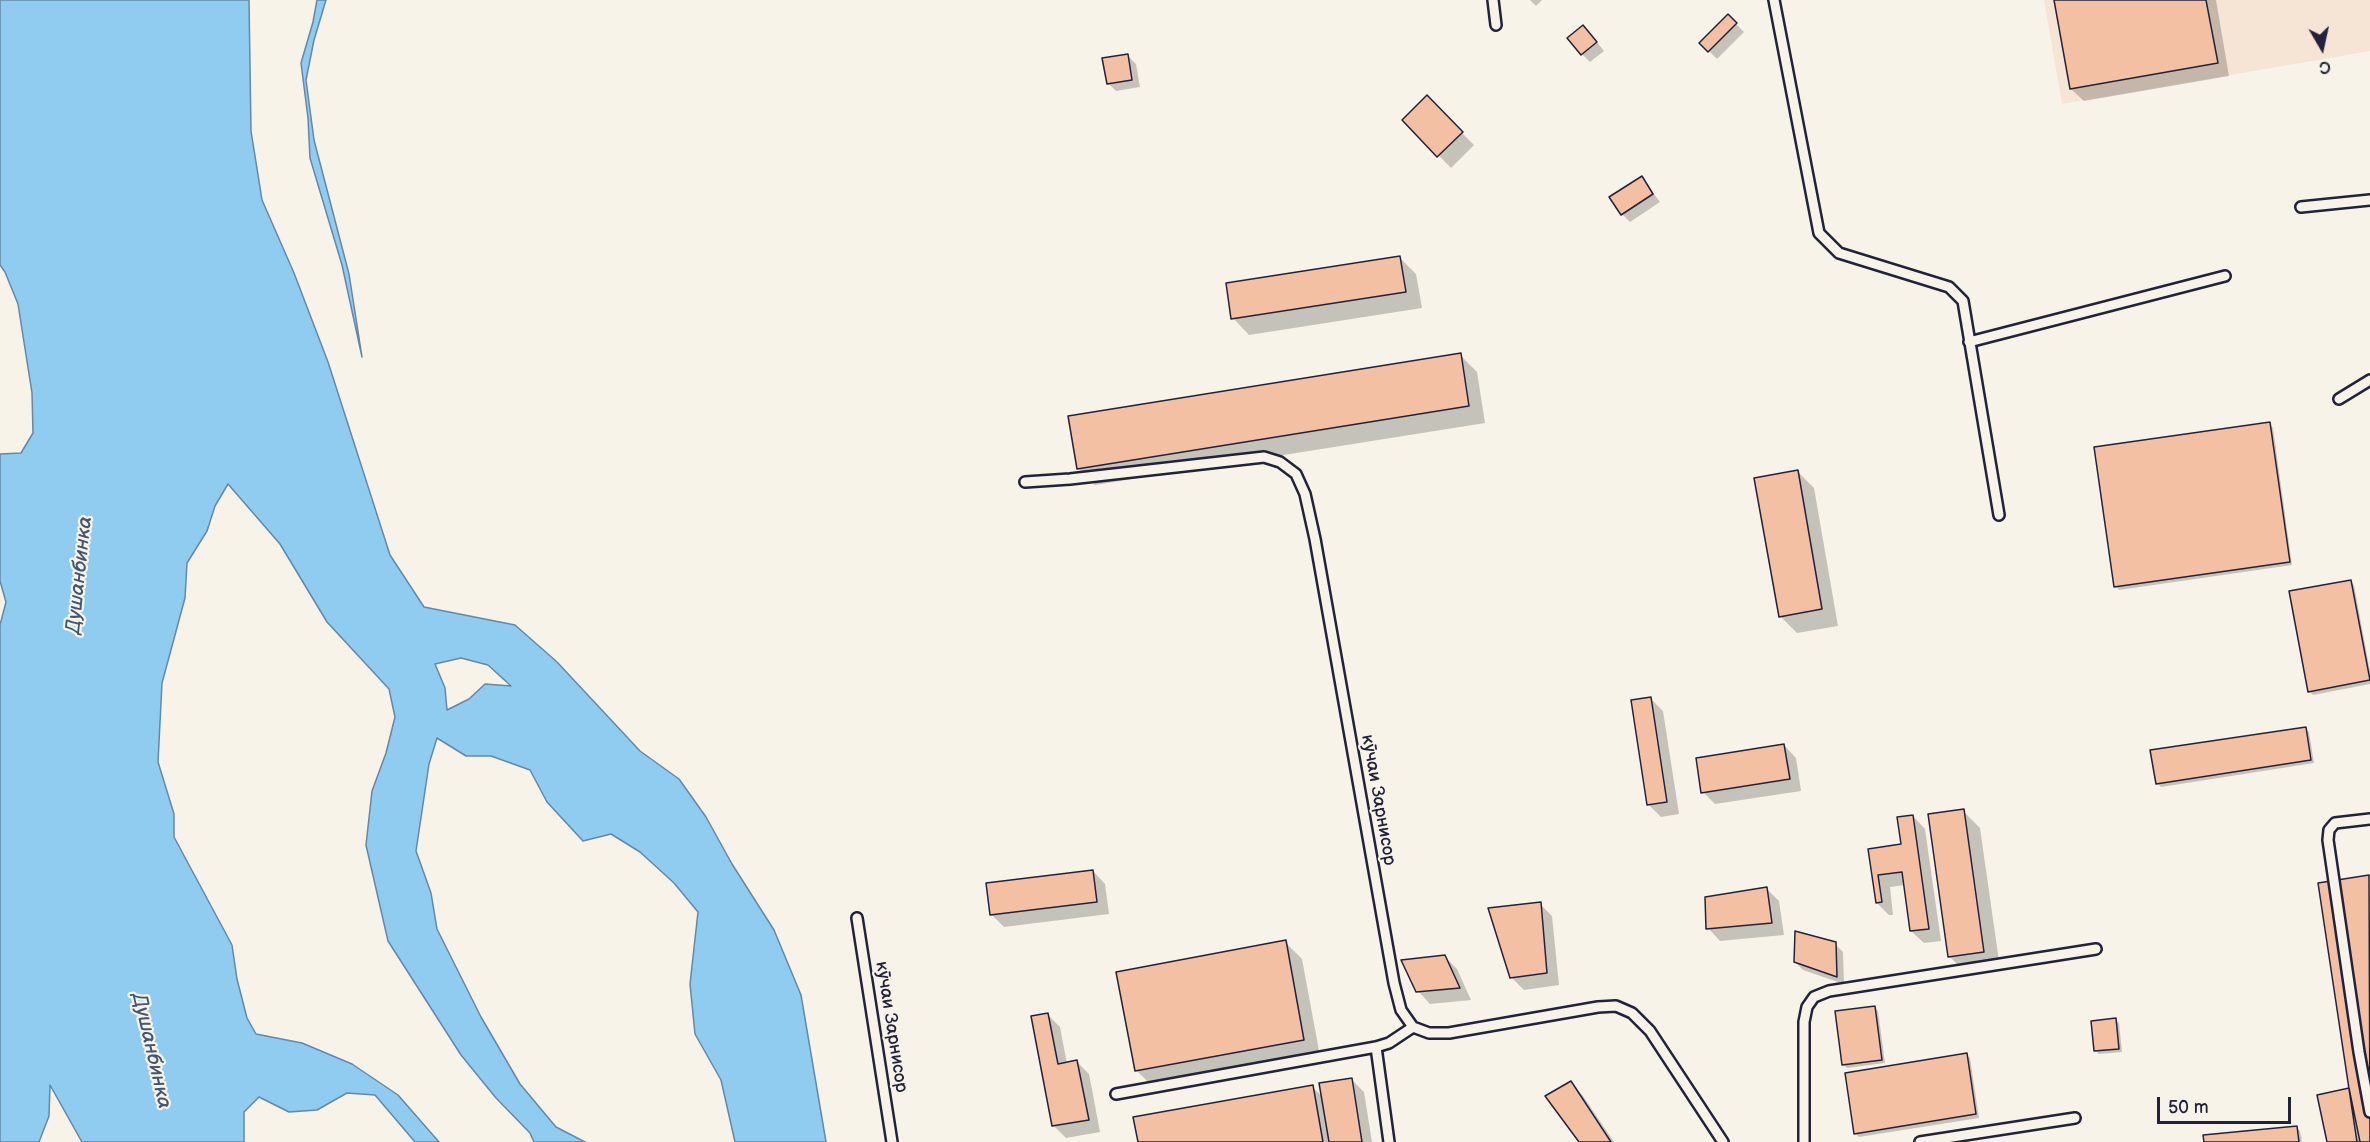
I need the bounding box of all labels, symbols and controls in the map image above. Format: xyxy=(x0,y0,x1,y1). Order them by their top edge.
north arrow xyxy=(2292,18,2352,78)
text: С xyxy=(2318,56,2332,77)
water label: Душанбинка xyxy=(62,515,98,635)
street label: кӯчаи Зарнисор xyxy=(1356,733,1400,867)
street label: кӯчаи Зарнисор xyxy=(870,960,912,1094)
water label: Душанбинка xyxy=(126,991,176,1111)
scale bar xyxy=(2160,1085,2294,1123)
text: 50 m xyxy=(2168,1097,2209,1118)

